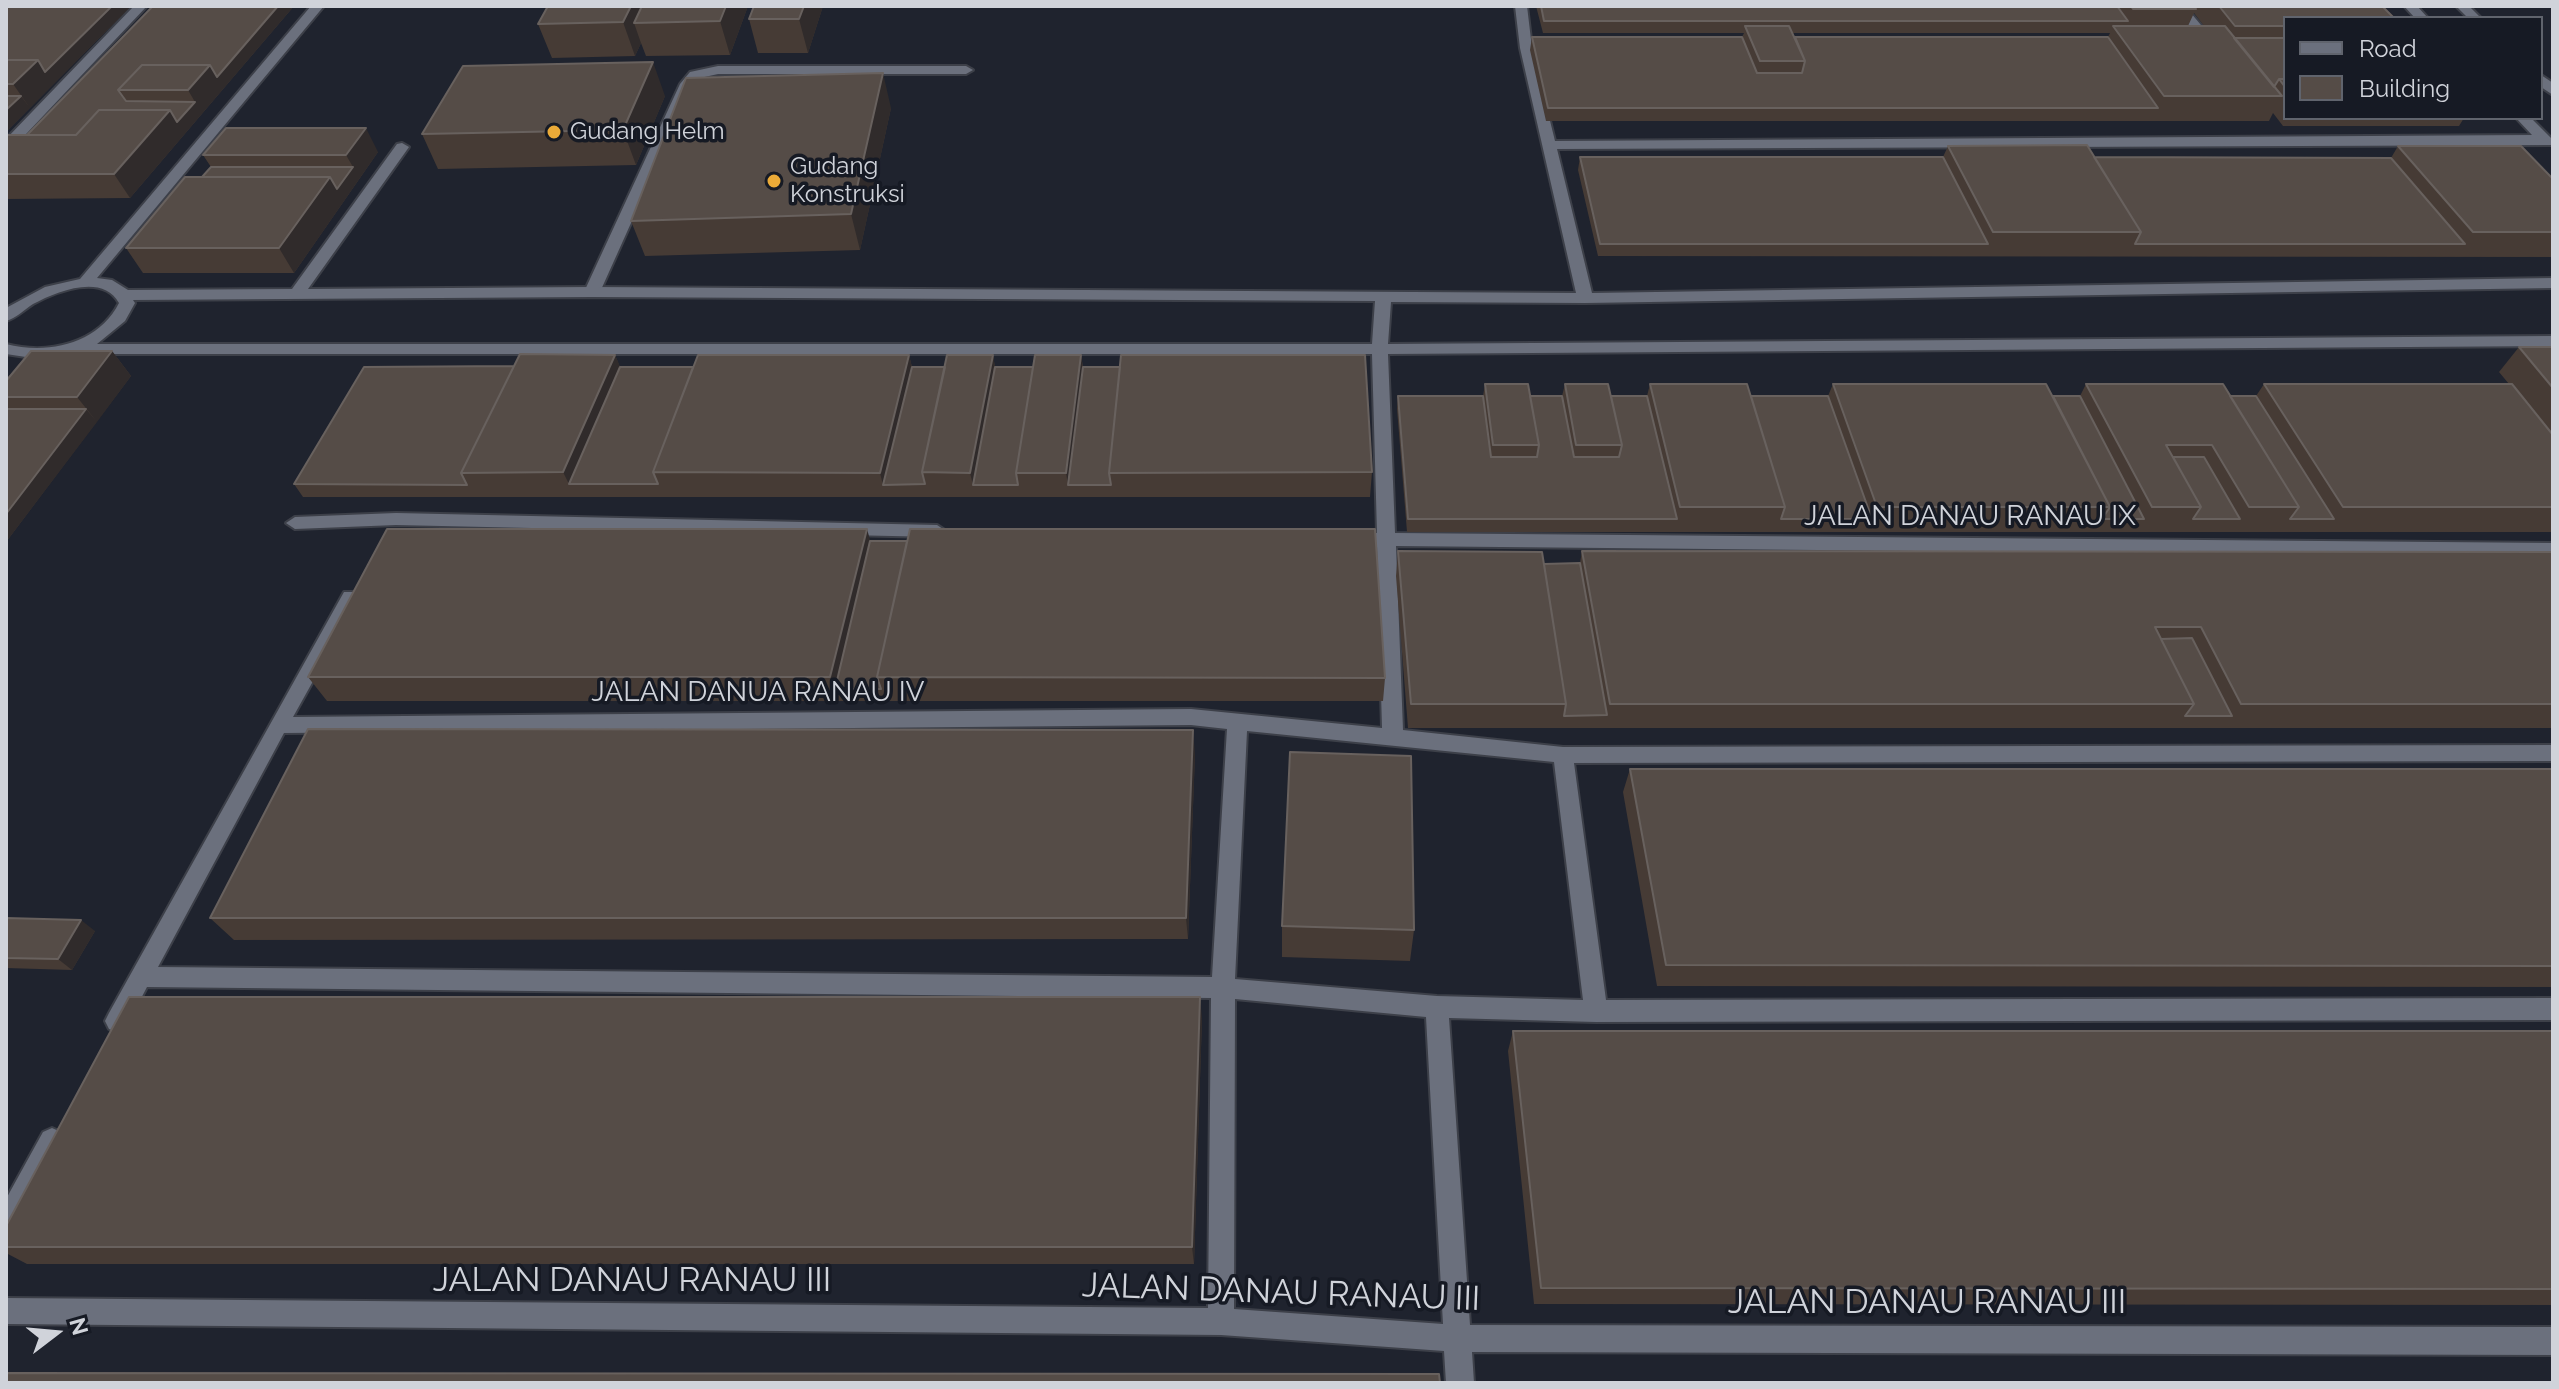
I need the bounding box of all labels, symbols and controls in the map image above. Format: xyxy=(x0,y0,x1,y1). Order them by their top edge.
legend xyxy=(2283,16,2543,120)
text: Road xyxy=(2359,34,2417,63)
text: Building xyxy=(2359,74,2450,103)
place label: Gudang Helm xyxy=(570,118,725,146)
marker: Gudang Helm xyxy=(545,123,563,141)
place label: Gudang Konstruksi xyxy=(790,153,905,209)
marker: Gudang Konstruksi xyxy=(765,172,783,190)
street label: JALAN DANAU RANAU IX xyxy=(1804,500,2136,534)
street label: JALAN DANUA RANAU IV xyxy=(591,676,925,710)
street label: JALAN DANAU RANAU III xyxy=(433,1261,831,1301)
street label: JALAN DANAU RANAU III xyxy=(1081,1266,1481,1320)
street label: JALAN DANAU RANAU III xyxy=(1728,1283,2126,1323)
north arrow xyxy=(16,1293,96,1373)
text: N xyxy=(64,1315,94,1338)

